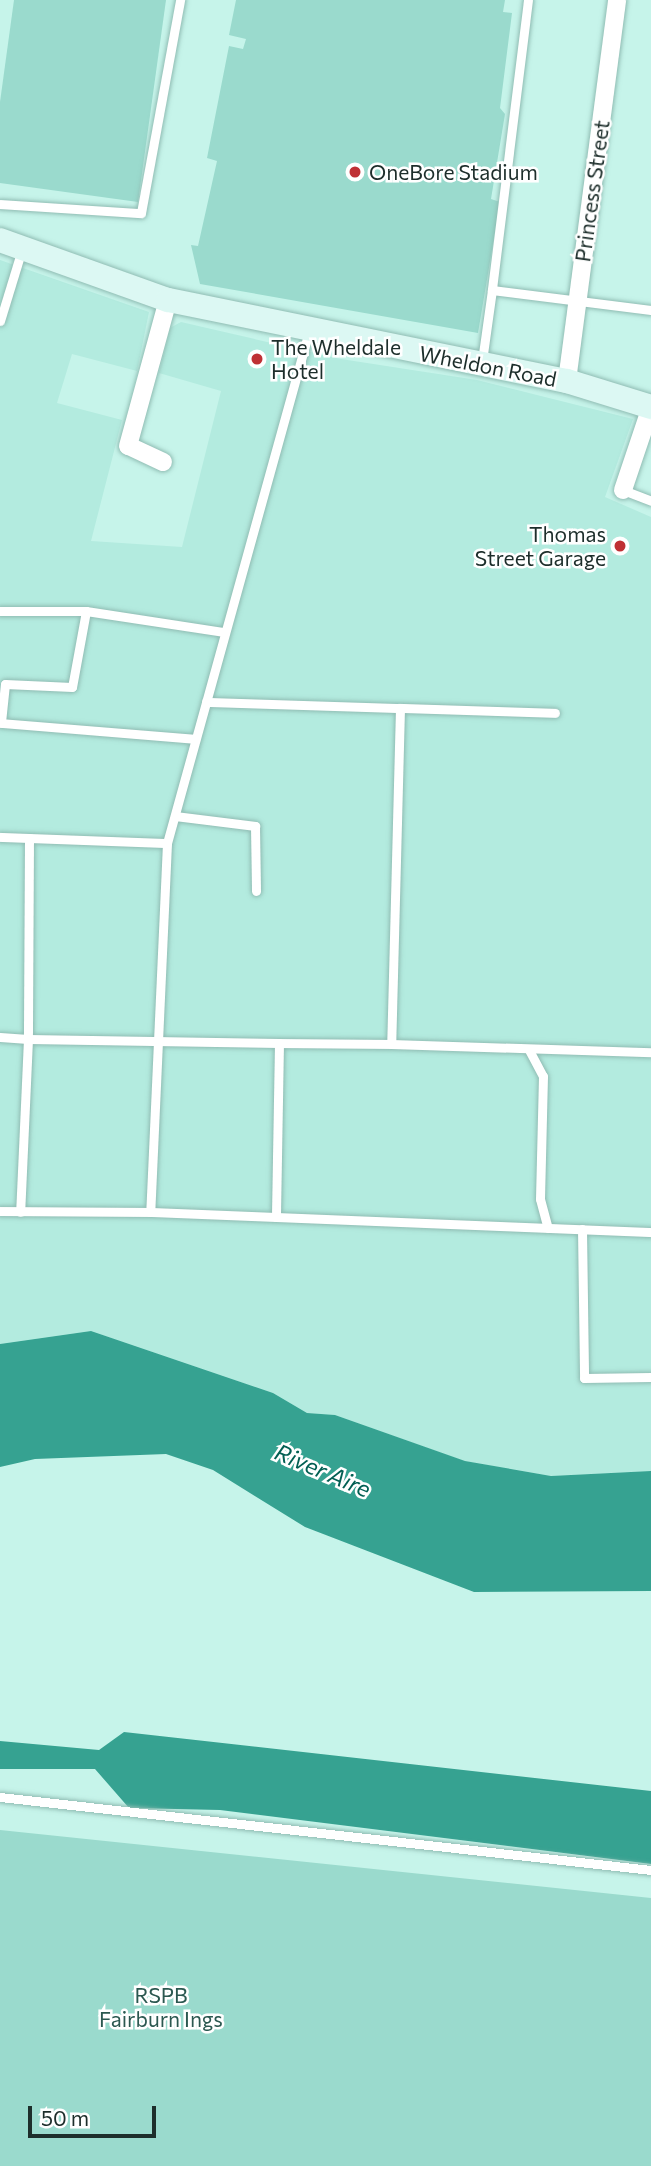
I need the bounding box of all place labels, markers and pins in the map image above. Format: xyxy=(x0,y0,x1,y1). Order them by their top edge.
place label: OneBore Stadium xyxy=(369,159,538,185)
marker: OneBore Stadium xyxy=(347,164,363,180)
place label: The Wheldale Hotel xyxy=(271,334,401,384)
marker: The Wheldale Hotel xyxy=(249,351,265,367)
place label: Thomas Street Garage xyxy=(475,521,606,571)
marker: Thomas Street Garage xyxy=(612,538,628,554)

